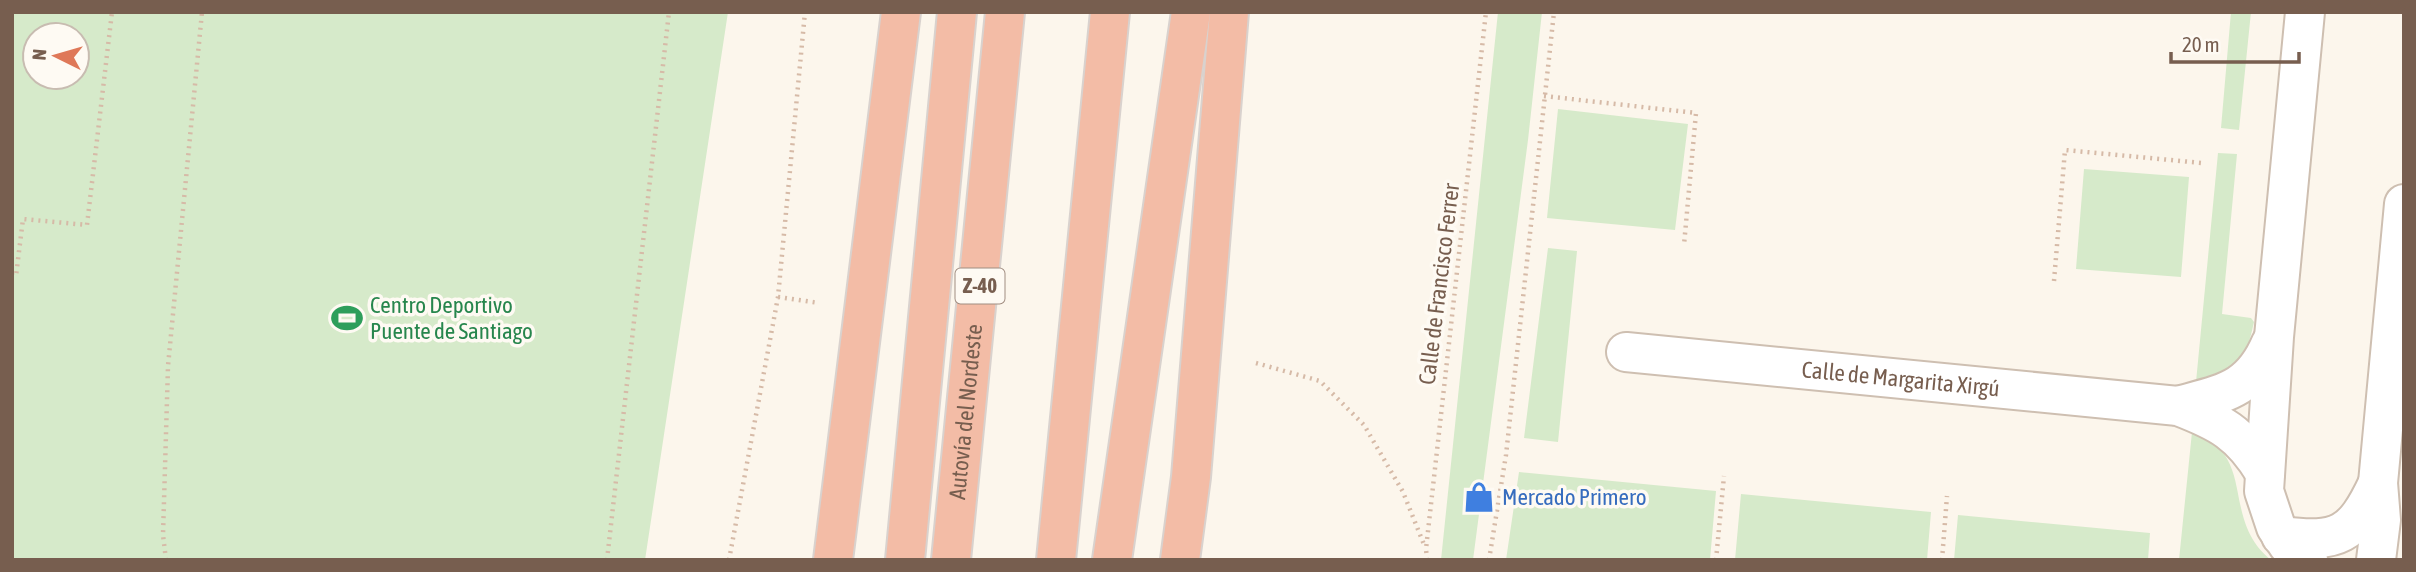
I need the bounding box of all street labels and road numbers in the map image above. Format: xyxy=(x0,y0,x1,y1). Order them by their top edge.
street label: Calle de Francisco Ferrer xyxy=(1414,181,1464,386)
road number: Z-40 xyxy=(956,268,1004,304)
street label: Autovía del Nordeste xyxy=(944,323,987,501)
street label: Calle de Margarita Xirgú xyxy=(1800,356,2001,401)

